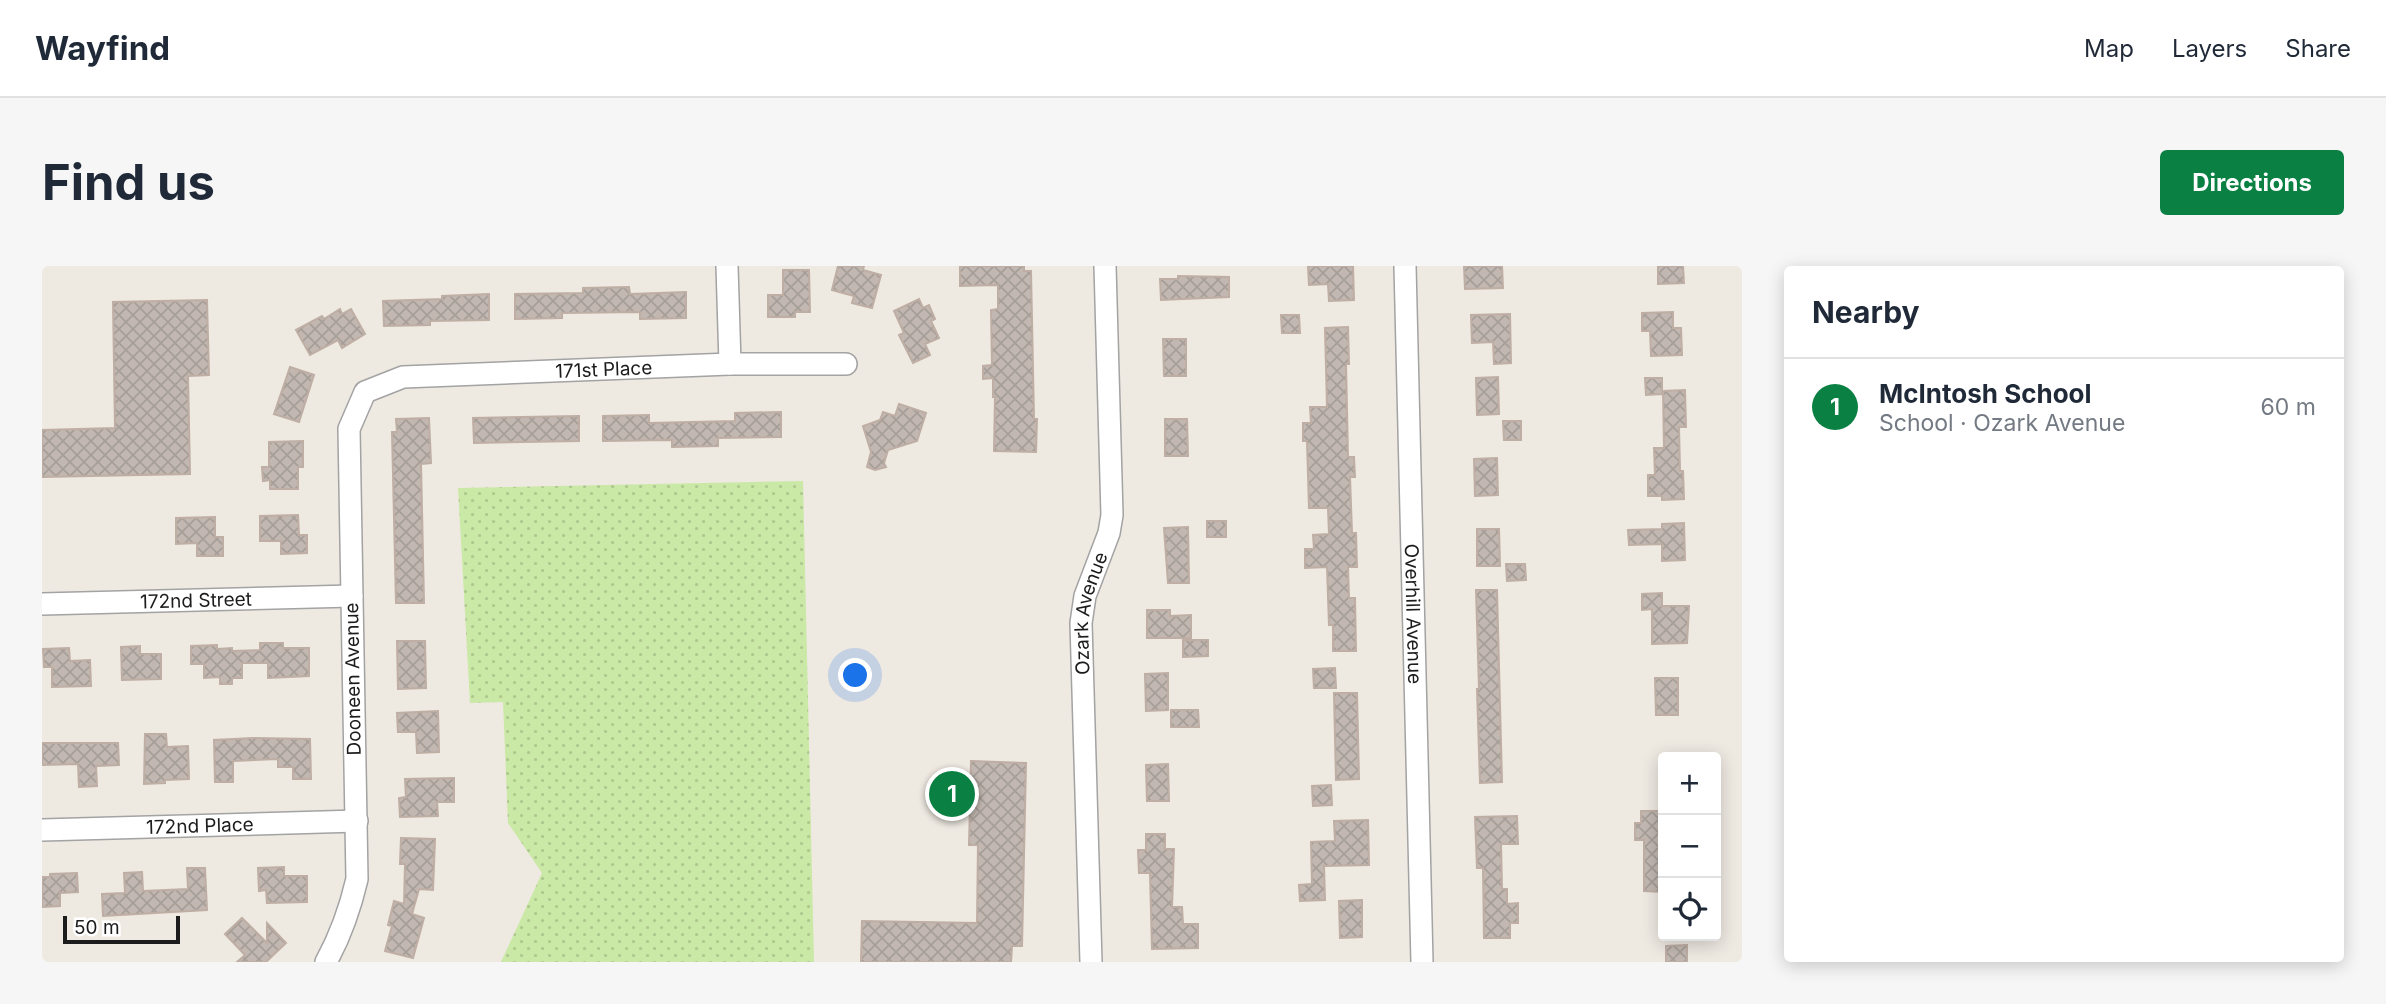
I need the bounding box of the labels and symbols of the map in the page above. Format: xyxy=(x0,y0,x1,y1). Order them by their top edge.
street label: 171st Place xyxy=(555,356,653,382)
street label: Overhill Avenue xyxy=(1400,543,1427,684)
street label: Ozark Avenue xyxy=(1069,549,1112,675)
street label: 172nd Street xyxy=(140,587,252,613)
street label: Dooneen Avenue xyxy=(340,602,366,756)
your location xyxy=(838,658,872,692)
pin: 1 xyxy=(929,768,975,820)
street label: 172nd Place xyxy=(146,812,254,839)
scale bar xyxy=(63,913,180,945)

